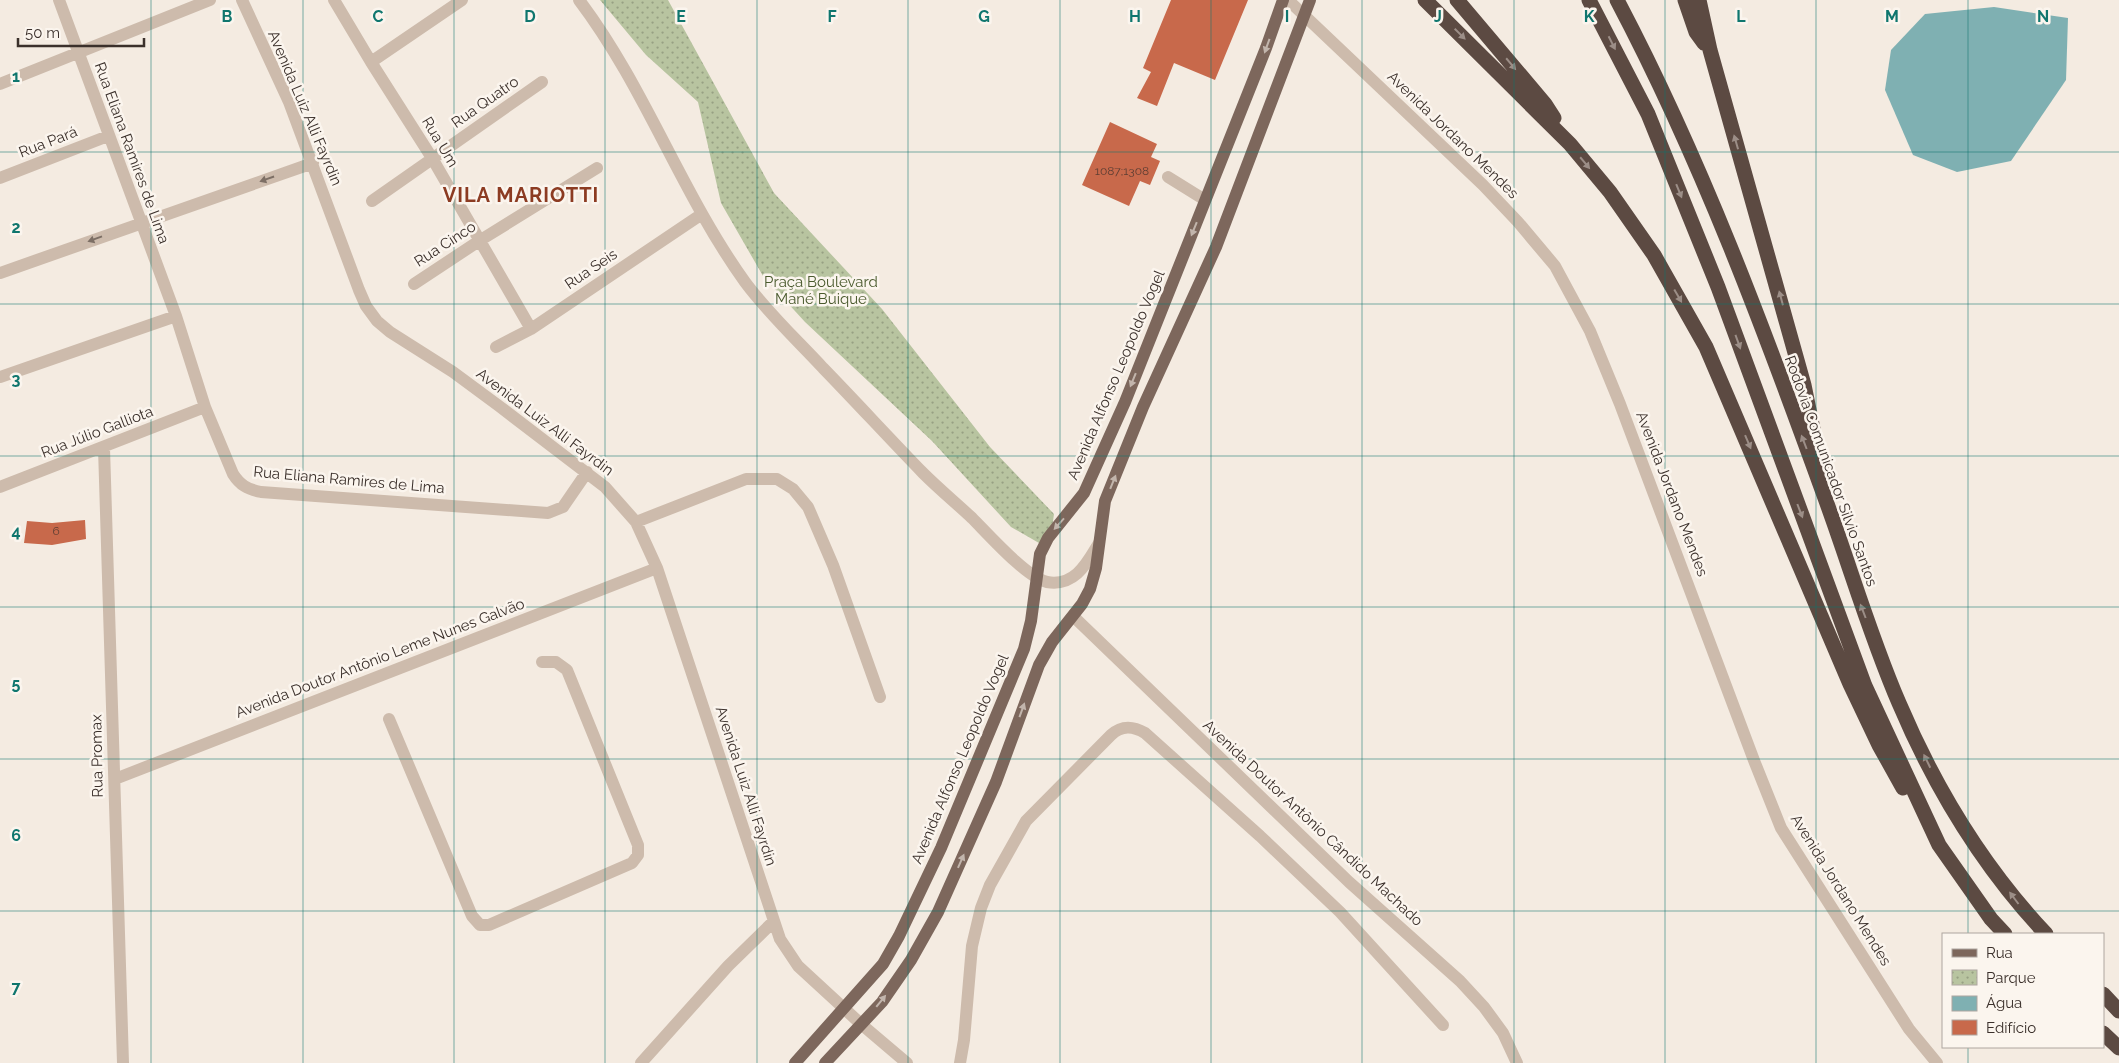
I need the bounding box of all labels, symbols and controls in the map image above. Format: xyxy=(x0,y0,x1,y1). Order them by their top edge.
text: B xyxy=(222,7,233,26)
text: C xyxy=(373,7,384,26)
text: D xyxy=(524,7,536,26)
text: E xyxy=(676,7,686,26)
text: F xyxy=(827,7,837,26)
text: G xyxy=(978,7,990,26)
text: H xyxy=(1129,7,1141,26)
text: I xyxy=(1285,7,1289,26)
text: J xyxy=(1434,7,1442,26)
text: K xyxy=(1584,7,1595,26)
text: L xyxy=(1736,7,1746,26)
text: M xyxy=(1885,7,1899,26)
text: N xyxy=(2037,7,2049,26)
scale bar xyxy=(18,15,144,47)
text: 50 m xyxy=(25,24,60,42)
street label: Avenida Luiz Alli Fayrdin xyxy=(264,28,346,188)
one-way arrow xyxy=(1453,28,1465,40)
one-way arrow xyxy=(1608,36,1616,51)
one-way arrow xyxy=(1263,39,1271,54)
one-way arrow xyxy=(1505,57,1516,70)
street label: Rua Eliana Ramires de Lima xyxy=(91,60,173,246)
text: 1 xyxy=(12,67,20,86)
street label: Avenida Jordano Mendes xyxy=(1384,68,1522,202)
street label: Rua Quatro xyxy=(448,72,522,132)
street label: Rua Um xyxy=(418,114,462,170)
street label: Rua Pará xyxy=(16,123,80,161)
one-way arrow xyxy=(1732,134,1740,149)
one-way arrow xyxy=(1580,156,1591,169)
house number: 1087;1308 xyxy=(1095,164,1149,178)
one-way arrow xyxy=(259,175,274,183)
district label: VILA MARIOTTI xyxy=(443,183,599,207)
one-way arrow xyxy=(1675,184,1683,199)
street label: Rua Cinco xyxy=(411,217,479,271)
text: 2 xyxy=(11,218,21,237)
one-way arrow xyxy=(1189,222,1197,237)
one-way arrow xyxy=(87,236,102,243)
street label: Rua Seis xyxy=(562,245,620,293)
street label: Avenida Alfonso Leopoldo Vogel xyxy=(1064,267,1169,483)
park label: Praça Boulevard Mané Buique xyxy=(764,273,878,308)
one-way arrow xyxy=(1673,289,1682,303)
one-way arrow xyxy=(1777,291,1785,306)
one-way arrow xyxy=(1735,335,1742,350)
street label: Rodovia Comunicador Silvio Santos xyxy=(1781,353,1881,589)
street label: Avenida Luiz Alli Fayrdin xyxy=(473,365,617,479)
text: 3 xyxy=(12,370,21,389)
one-way arrow xyxy=(1129,373,1137,387)
street label: Rua Júlio Galliota xyxy=(38,402,156,462)
street label: Avenida Jordano Mendes xyxy=(1632,409,1712,579)
one-way arrow xyxy=(1800,434,1807,449)
one-way arrow xyxy=(1744,435,1752,449)
street label: Rua Eliana Ramires de Lima xyxy=(253,463,445,497)
one-way arrow xyxy=(1109,474,1117,489)
one-way arrow xyxy=(1797,504,1804,519)
one-way arrow xyxy=(1054,517,1065,530)
text: 4 xyxy=(11,522,21,541)
house number: 6 xyxy=(52,524,60,538)
street label: Avenida Doutor Antônio Leme Nunes Galvão xyxy=(233,594,527,722)
one-way arrow xyxy=(1859,604,1867,619)
street label: Avenida Alfonso Leopoldo Vogel xyxy=(908,651,1013,867)
text: 5 xyxy=(12,674,21,693)
one-way arrow xyxy=(1018,702,1026,717)
street label: Avenida Luiz Alli Fayrdin xyxy=(712,704,780,868)
street label: Rua Promax xyxy=(87,714,107,798)
street label: Avenida Doutor Antônio Cândido Machado xyxy=(1199,716,1427,930)
one-way arrow xyxy=(1922,754,1930,768)
street label: Avenida Jordano Mendes xyxy=(1787,811,1895,969)
text: 6 xyxy=(11,826,21,845)
one-way arrow xyxy=(958,854,966,868)
one-way arrow xyxy=(2008,892,2019,905)
legend xyxy=(1942,933,2104,1048)
text: Rua xyxy=(1986,944,2013,962)
text: Parque xyxy=(1986,969,2036,987)
text: 7 xyxy=(12,978,21,997)
text: Água xyxy=(1986,994,2022,1012)
one-way arrow xyxy=(876,995,887,1008)
text: Edifício xyxy=(1986,1019,2036,1037)

